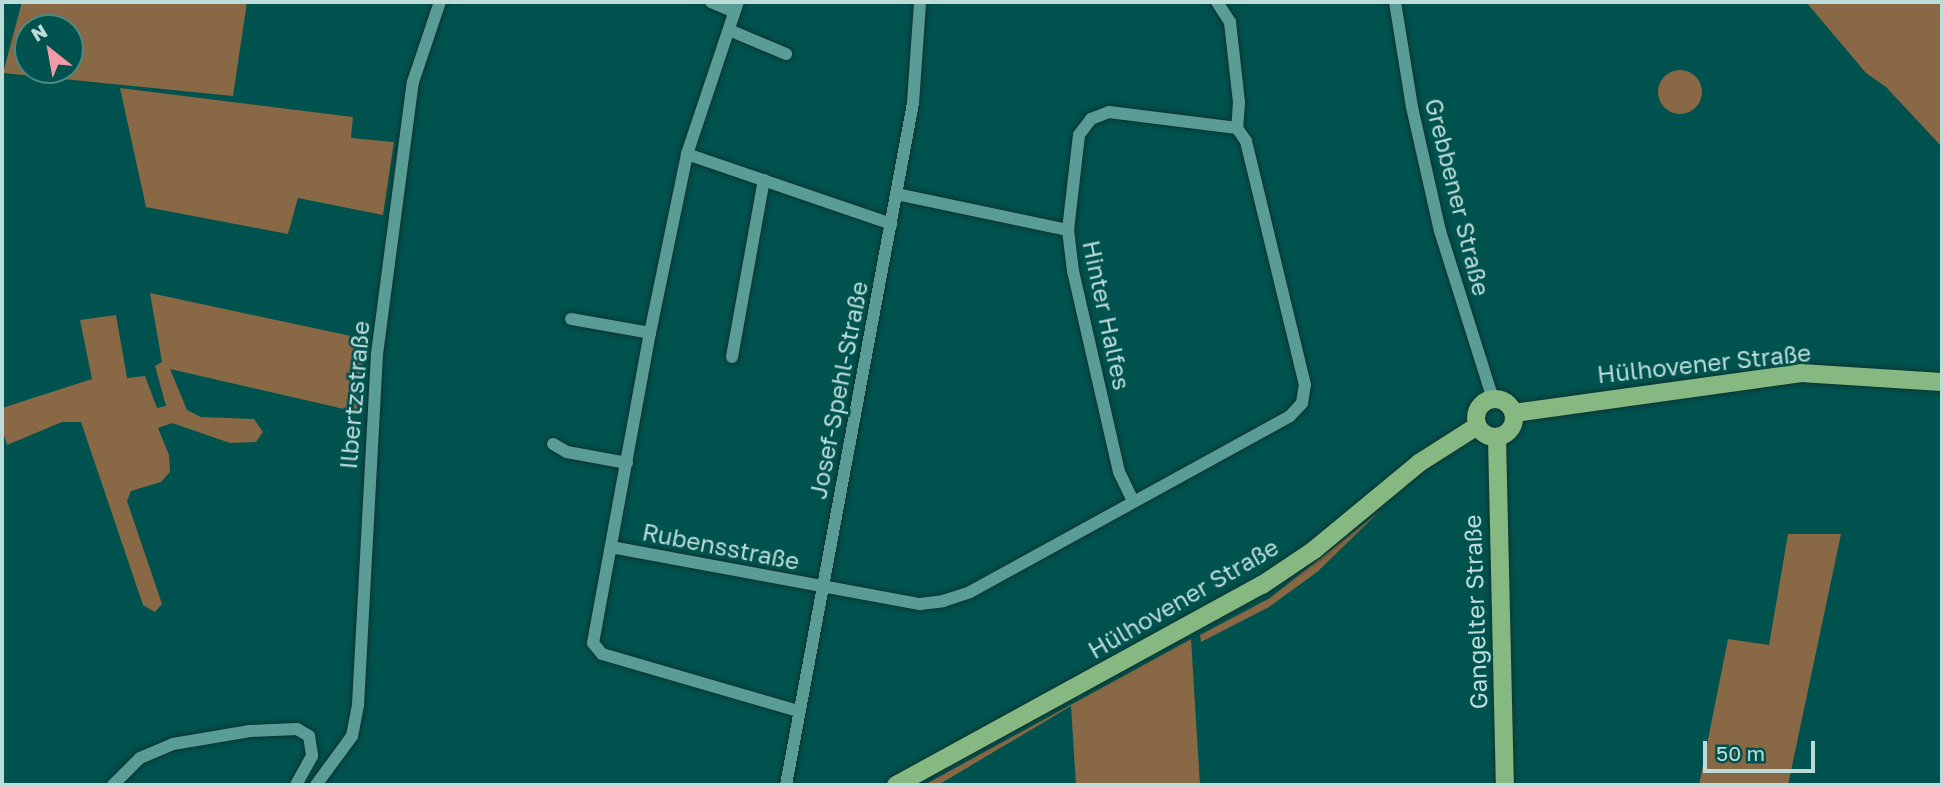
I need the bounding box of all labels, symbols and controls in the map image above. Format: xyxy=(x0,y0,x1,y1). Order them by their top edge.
north arrow xyxy=(14,14,84,84)
text: N xyxy=(27,19,51,46)
street label: Grebbener Straße xyxy=(1420,95,1496,299)
street label: Hinter Halfes xyxy=(1077,238,1137,392)
street label: Josef-Spehl-Straße xyxy=(803,279,873,501)
street label: Ilbertzstraße xyxy=(333,320,375,470)
street label: Hülhovener Straße xyxy=(1596,337,1812,389)
street label: Gangelter Straße xyxy=(1457,514,1493,710)
street label: Rubensstraße xyxy=(640,517,802,575)
street label: Hülhovener Straße xyxy=(1083,532,1283,664)
scale bar xyxy=(1706,728,1818,772)
text: 50 m xyxy=(1716,740,1765,766)

